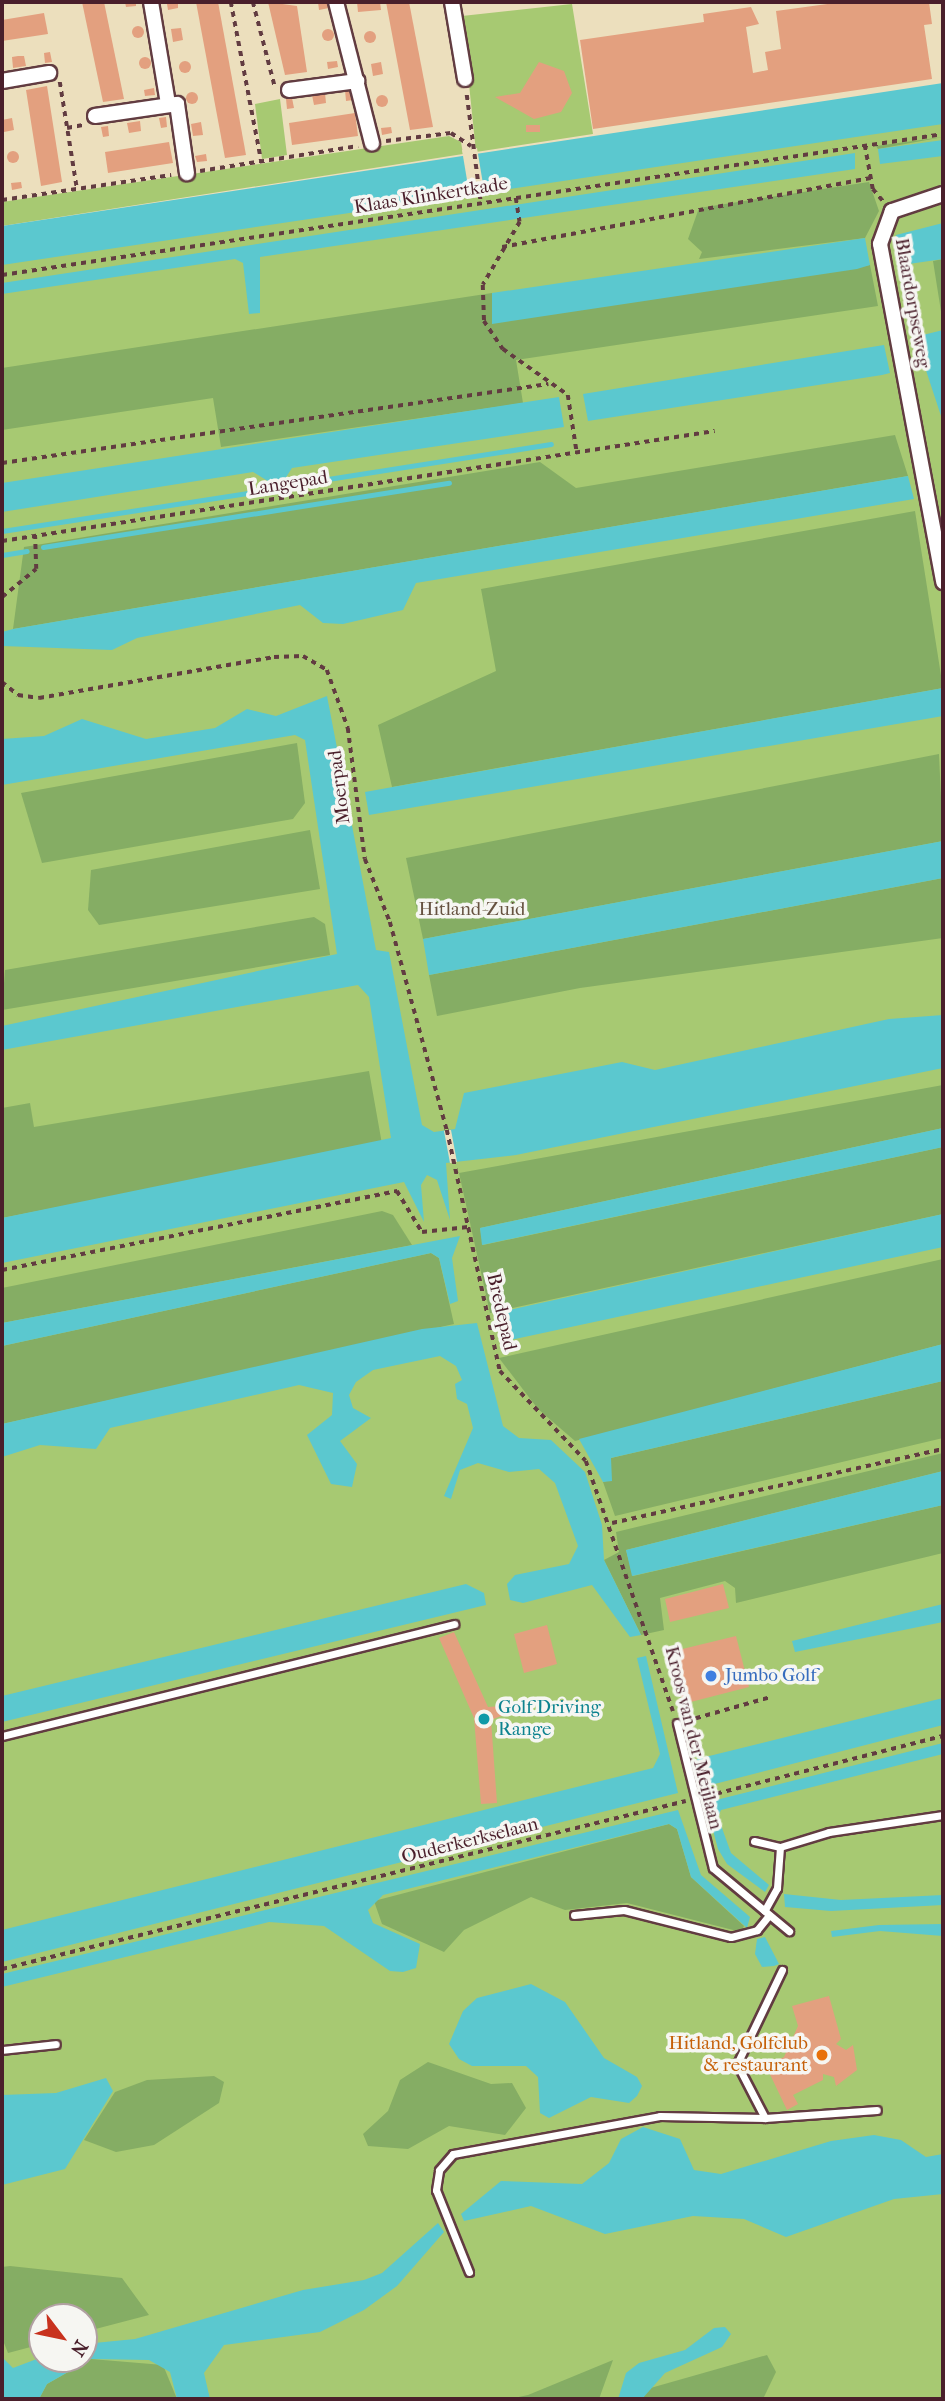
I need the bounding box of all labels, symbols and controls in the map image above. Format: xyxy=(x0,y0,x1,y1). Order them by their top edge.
street label: Klaas Klinkertkade xyxy=(352,173,510,219)
street label: Blaardorpseweg xyxy=(889,236,935,370)
street label: Langepad xyxy=(247,466,329,502)
street label: Moerpad xyxy=(324,749,356,825)
park label: Hitland-Zuid xyxy=(419,899,525,921)
street label: Bredepad xyxy=(481,1271,521,1353)
street label: Kroos van der Meijlaan xyxy=(659,1644,727,1832)
place label: Jumbo Golf xyxy=(725,1665,816,1687)
marker: Jumbo Golf xyxy=(703,1668,719,1684)
place label: Golf Driving Range xyxy=(498,1697,601,1741)
marker: Golf Driving Range xyxy=(476,1711,492,1727)
street label: Ouderkerkselaan xyxy=(399,1813,541,1869)
place label: Hitland, Golfclub & restaurant xyxy=(669,2033,808,2077)
marker: Hitland, Golfclub & restaurant xyxy=(814,2047,830,2063)
north arrow xyxy=(28,2303,98,2373)
text: N xyxy=(66,2336,92,2360)

